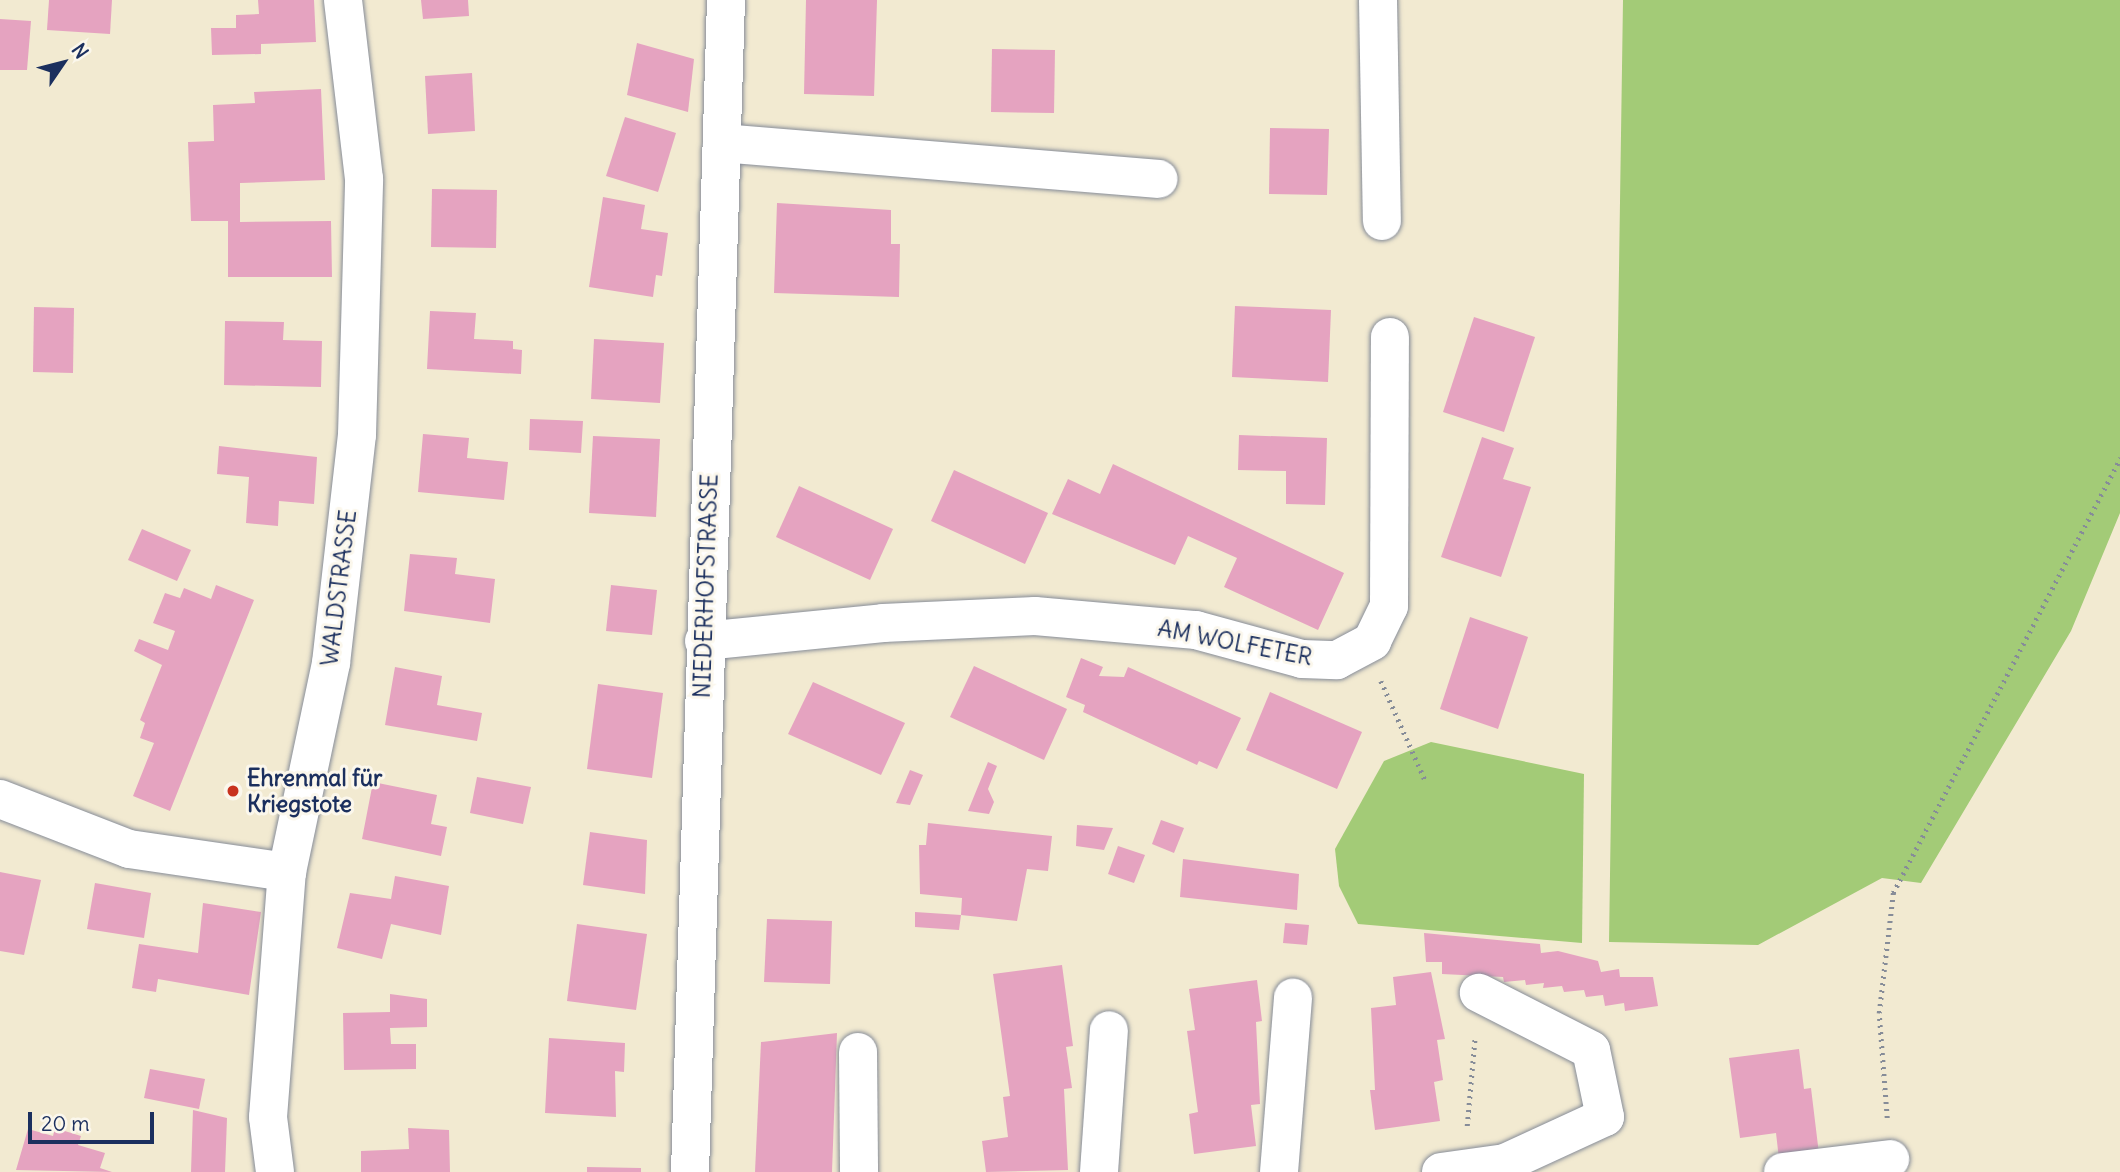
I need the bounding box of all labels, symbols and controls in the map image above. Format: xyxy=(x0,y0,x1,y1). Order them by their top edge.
north arrow xyxy=(28,28,98,98)
text: N xyxy=(67,39,94,63)
street label: NIEDERHOFSTRASSE xyxy=(688,473,724,699)
street label: WALDSTRASSE xyxy=(316,508,362,668)
street label: AM WOLFETER xyxy=(1155,614,1315,672)
place label: Ehrenmal für Kriegstote xyxy=(247,764,382,818)
marker: Ehrenmal für Kriegstote xyxy=(225,783,241,799)
scale bar xyxy=(32,1098,158,1142)
text: 20 m xyxy=(41,1110,90,1137)

